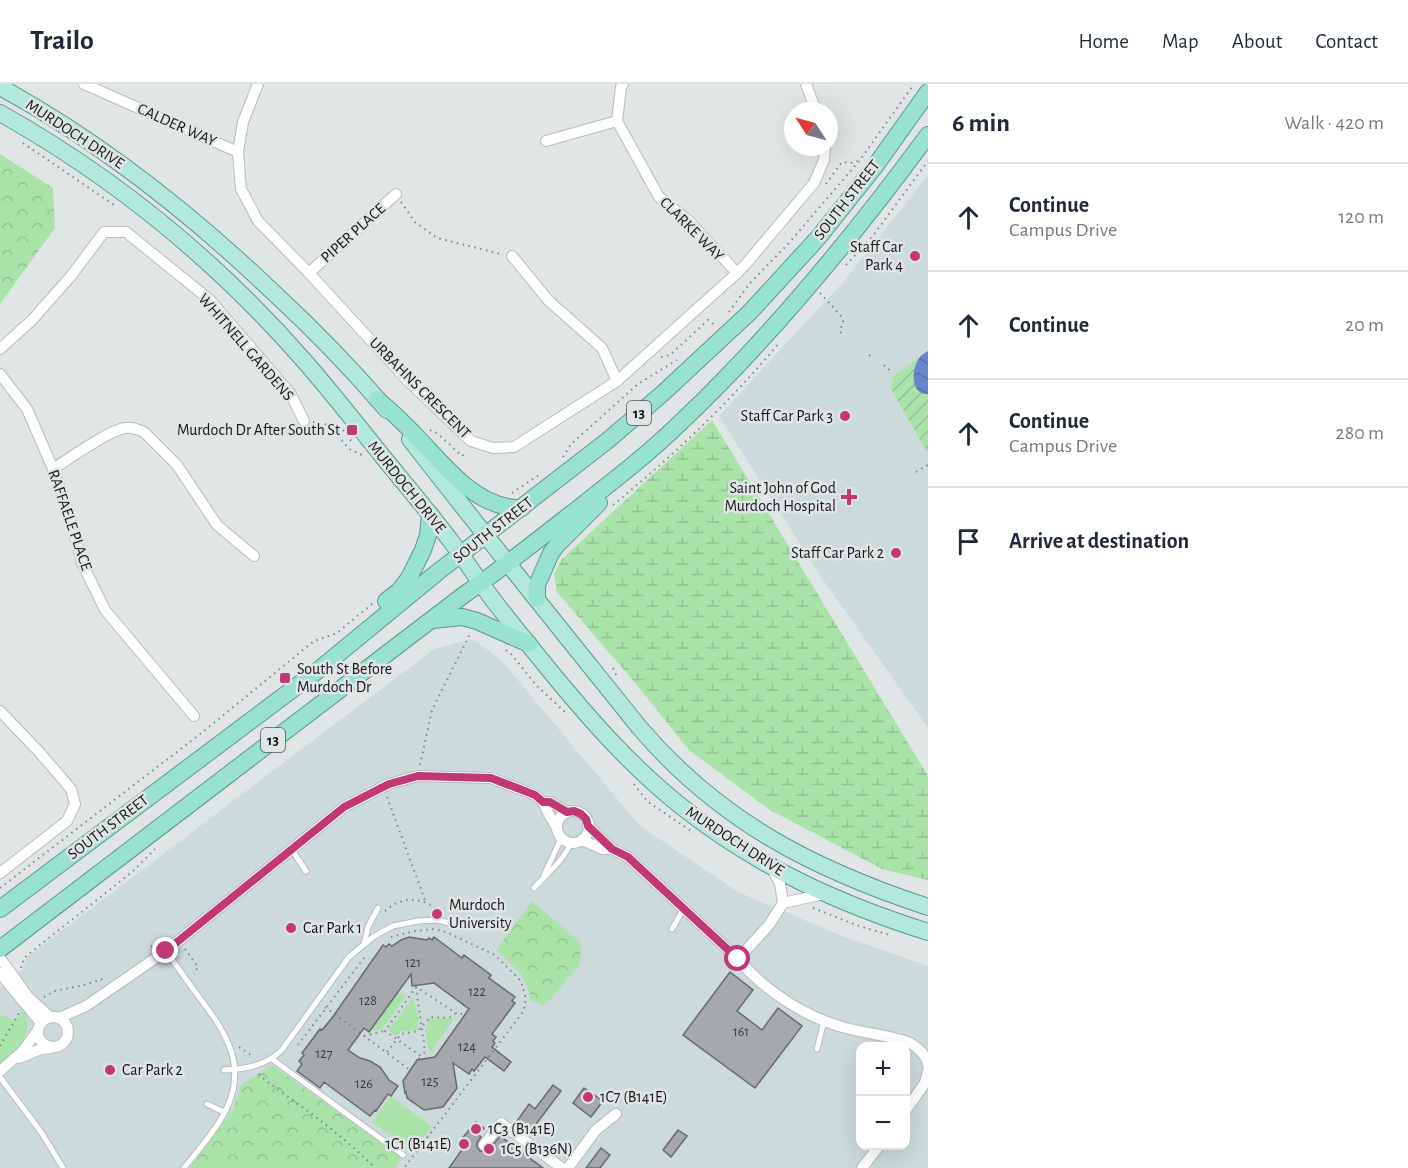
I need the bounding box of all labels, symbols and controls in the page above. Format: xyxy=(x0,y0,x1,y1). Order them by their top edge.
text: Trailo xyxy=(30,27,94,55)
text: Home xyxy=(1078,31,1129,52)
text: Map xyxy=(1162,31,1199,52)
text: About xyxy=(1232,31,1282,52)
text: Contact xyxy=(1315,31,1378,52)
street label: MURDOCH DRIVE xyxy=(23,96,127,172)
street label: CALDER WAY xyxy=(135,100,219,150)
north arrow xyxy=(784,102,838,156)
text: 6 min xyxy=(952,110,1010,136)
text: Walk · 420 m xyxy=(1284,113,1384,133)
street label: SOUTH STREET xyxy=(811,157,883,243)
street label: CLARKE WAY xyxy=(657,194,727,264)
text: Continue xyxy=(1009,194,1089,216)
street label: PIPER PLACE xyxy=(318,200,388,266)
icon: ahead xyxy=(952,201,985,234)
text: 120 m xyxy=(1338,207,1384,227)
text: Campus Drive xyxy=(1009,220,1117,240)
place label: Staff Car Park 4 xyxy=(850,239,904,273)
marker: Staff Car Park 4 xyxy=(908,249,922,263)
street label: WHITNELL GARDENS xyxy=(195,290,297,404)
icon: ahead xyxy=(952,309,985,342)
text: Continue xyxy=(1009,314,1089,336)
text: 20 m xyxy=(1345,315,1384,335)
street label: URBAHNS CRESCENT xyxy=(366,334,474,442)
road number: 13 xyxy=(627,401,651,425)
place label: Staff Car Park 3 xyxy=(741,408,833,424)
marker: Staff Car Park 3 xyxy=(838,409,852,423)
text: Continue xyxy=(1009,410,1089,432)
icon: ahead xyxy=(952,417,985,450)
place label: Murdoch Dr After South St xyxy=(177,422,340,438)
marker: Murdoch Dr After South St xyxy=(345,423,359,437)
text: 280 m xyxy=(1336,423,1384,443)
text: Campus Drive xyxy=(1009,436,1117,456)
street label: MURDOCH DRIVE xyxy=(365,438,449,537)
street label: RAFFAELE PLACE xyxy=(45,467,95,573)
place label: Saint John of God Murdoch Hospital xyxy=(724,480,836,514)
marker: Saint John of God Murdoch Hospital xyxy=(840,488,858,506)
street label: SOUTH STREET xyxy=(450,494,536,566)
icon: arrive xyxy=(952,525,985,558)
text: Arrive at destination xyxy=(1009,530,1189,552)
place label: Staff Car Park 2 xyxy=(791,545,884,561)
marker: Staff Car Park 2 xyxy=(889,546,903,560)
place label: South St Before Murdoch Dr xyxy=(297,661,392,695)
marker: South St Before Murdoch Dr xyxy=(278,671,292,685)
road number: 13 xyxy=(261,728,285,752)
street label: SOUTH STREET xyxy=(65,791,151,862)
street label: MURDOCH DRIVE xyxy=(683,803,787,879)
place label: Murdoch University xyxy=(449,897,512,932)
marker: Murdoch University xyxy=(430,907,444,921)
place label: Car Park 1 xyxy=(303,920,362,936)
marker: Car Park 1 xyxy=(284,921,298,935)
route end xyxy=(152,937,178,963)
route start xyxy=(724,945,750,971)
house number: 121 xyxy=(405,956,421,970)
house number: 122 xyxy=(468,985,486,999)
house number: 128 xyxy=(359,994,377,1008)
house number: 161 xyxy=(733,1025,749,1039)
house number: 124 xyxy=(458,1040,476,1054)
map controls xyxy=(856,1042,910,1150)
button: + xyxy=(856,1042,910,1096)
house number: 127 xyxy=(315,1047,333,1061)
place label: Car Park 2 xyxy=(122,1062,183,1078)
marker: Car Park 2 xyxy=(103,1063,117,1077)
house number: 125 xyxy=(421,1075,439,1089)
house number: 126 xyxy=(355,1077,373,1091)
place label: 1C7 (B141E) xyxy=(600,1089,668,1105)
marker: 1C7 (B141E) xyxy=(581,1090,595,1104)
button: − xyxy=(856,1096,910,1150)
place label: 1C3 (B141E) xyxy=(488,1121,556,1137)
marker: 1C3 (B141E) xyxy=(469,1122,483,1136)
place label: 1C1 (B141E) xyxy=(386,1136,452,1152)
marker: 1C1 (B141E) xyxy=(457,1137,471,1151)
place label: 1C5 (B136N) xyxy=(501,1141,573,1157)
marker: 1C5 (B136N) xyxy=(482,1142,496,1156)

